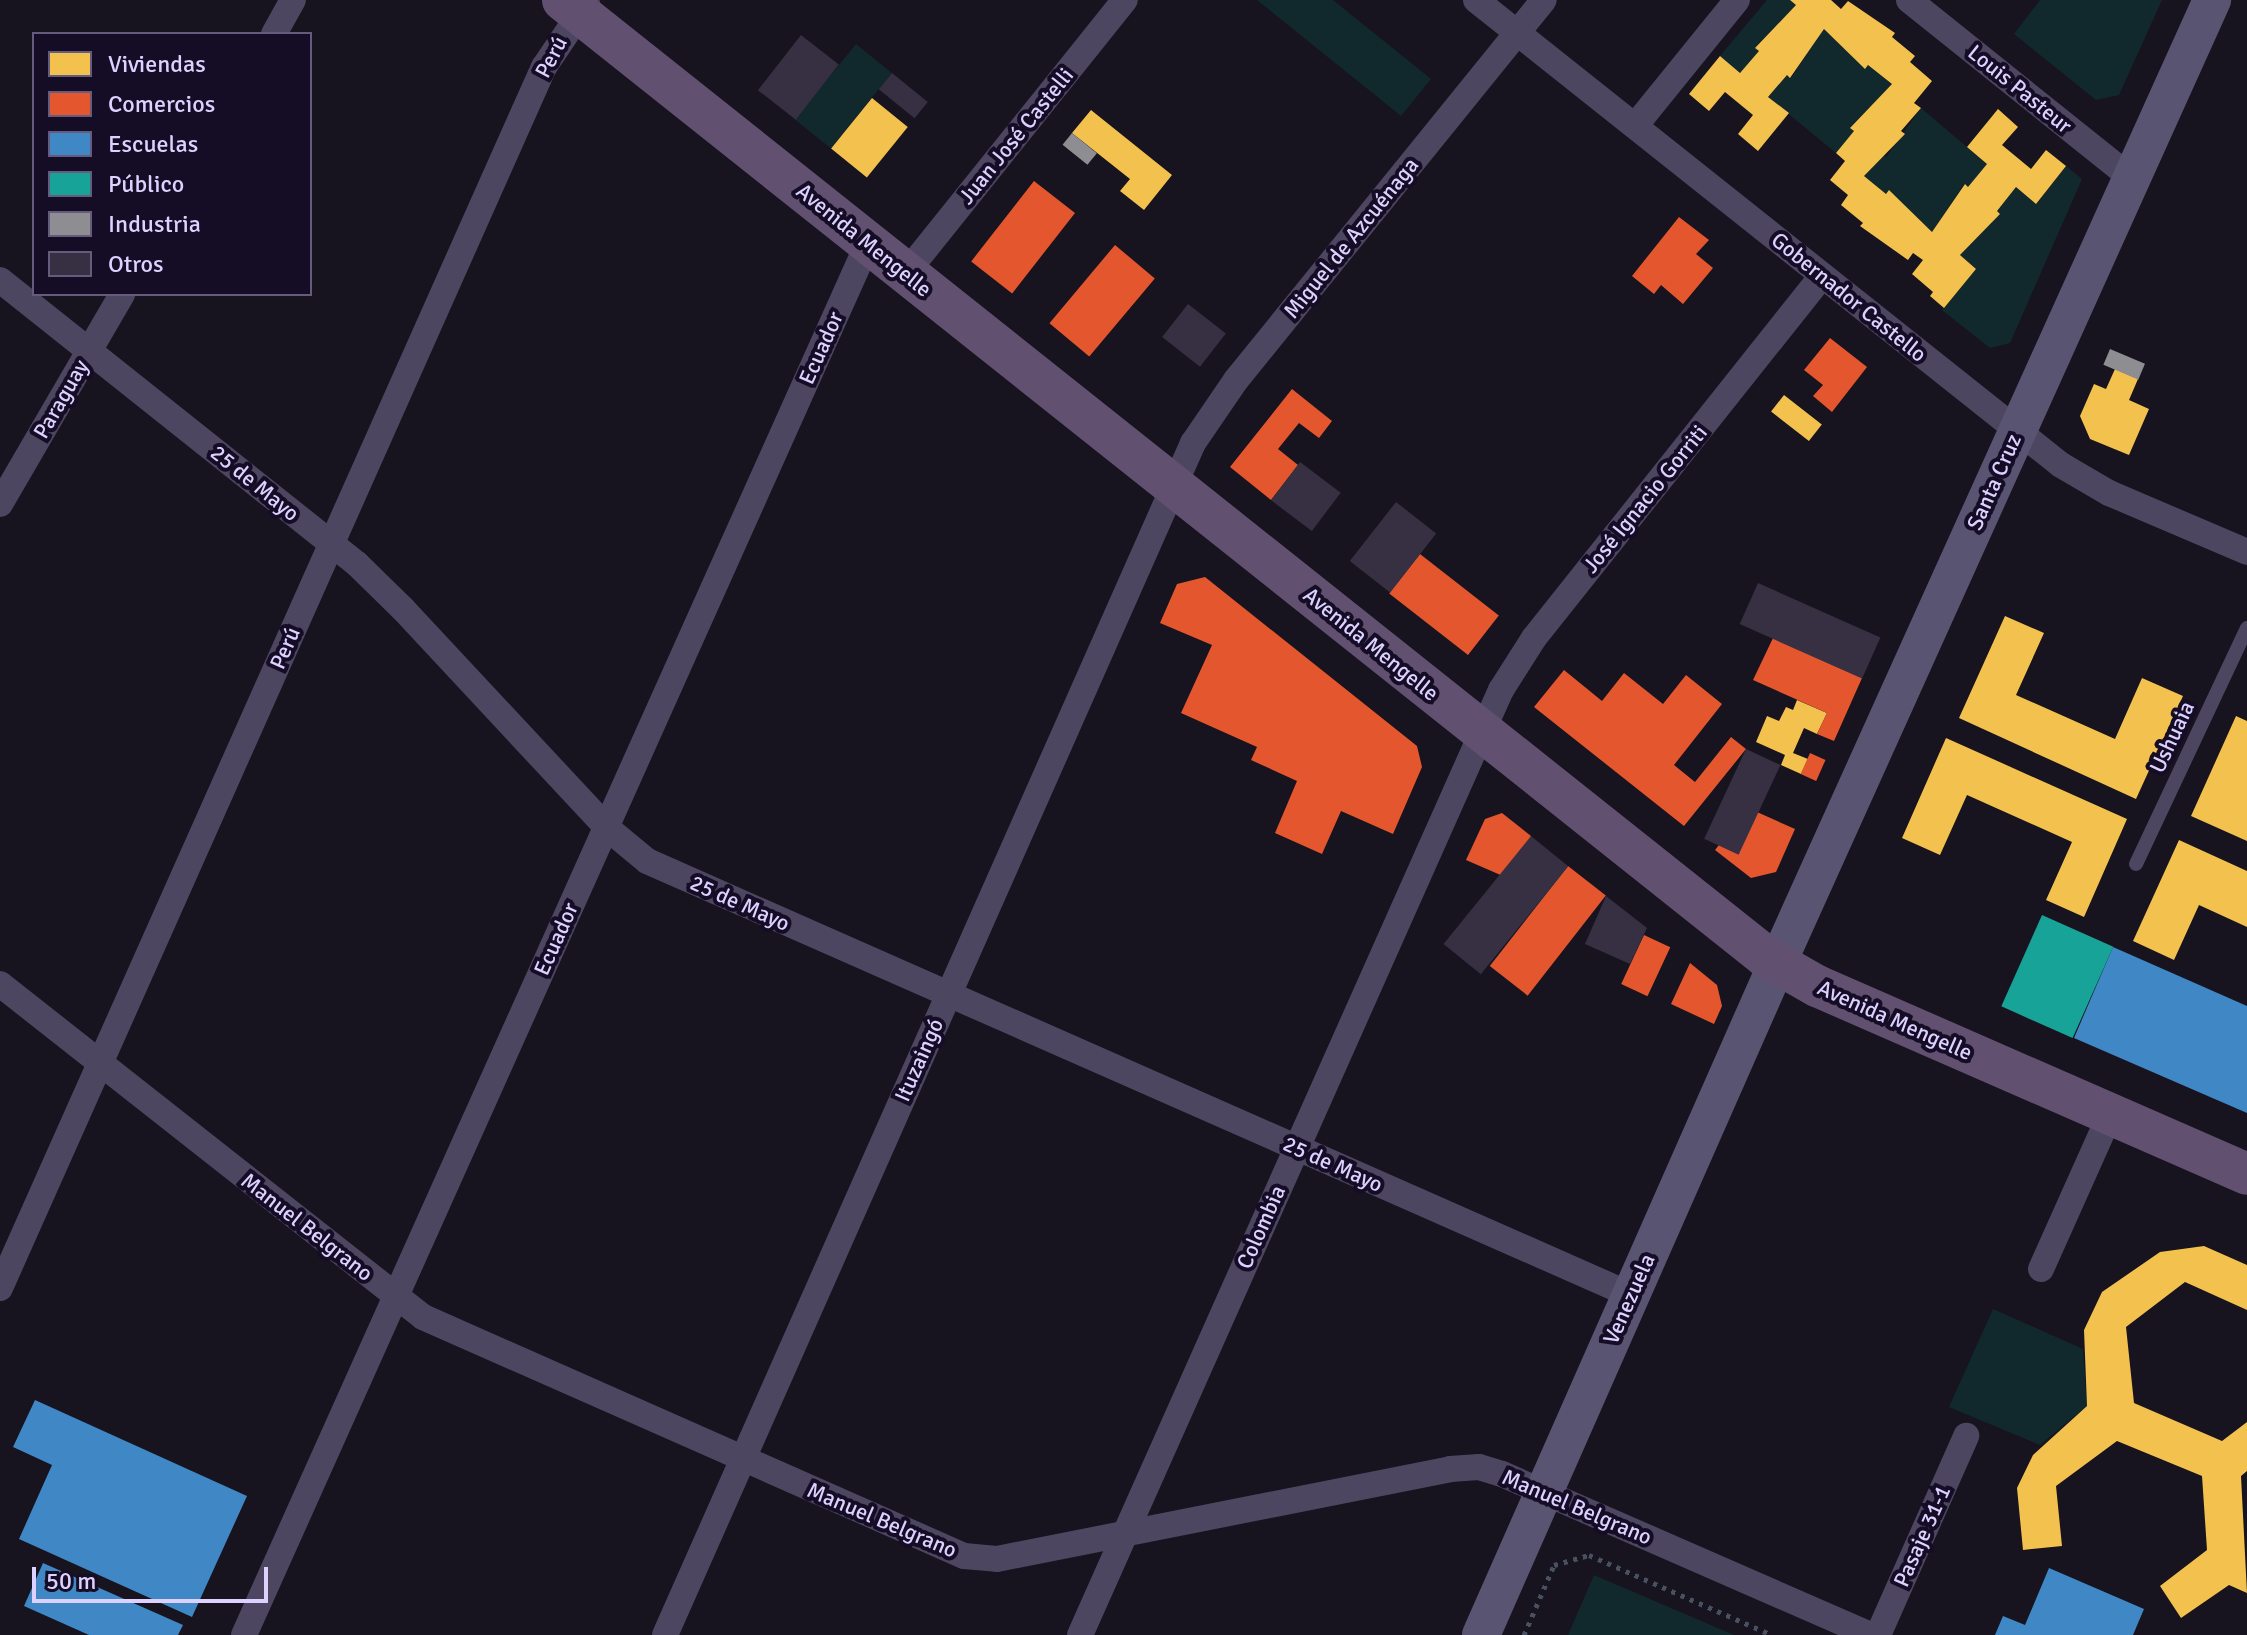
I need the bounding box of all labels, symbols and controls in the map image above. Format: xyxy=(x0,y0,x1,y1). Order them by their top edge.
legend xyxy=(32,32,312,296)
street label: Perú xyxy=(529,32,573,82)
street label: Louis Pasteur xyxy=(1963,39,2077,139)
text: Viviendas xyxy=(108,49,206,79)
street label: Juan José Castelli xyxy=(953,63,1079,209)
text: Comercios xyxy=(108,89,215,119)
text: Escuelas xyxy=(108,129,198,159)
street label: Miguel de Azcuénaga xyxy=(1278,152,1424,324)
text: Público xyxy=(108,169,184,199)
street label: Avenida Mengelle xyxy=(791,177,937,303)
text: Industria xyxy=(108,209,201,239)
street label: Gobernador Castello xyxy=(1766,226,1932,368)
text: Otros xyxy=(108,249,164,279)
street label: Ecuador xyxy=(793,308,849,388)
street label: Paraguay xyxy=(28,355,94,443)
street label: José Ignacio Gorriti xyxy=(1577,420,1713,578)
street label: Santa Cruz xyxy=(1961,430,2027,534)
street label: 25 de Mayo xyxy=(205,439,305,527)
street label: Avenida Mengelle xyxy=(1298,581,1444,707)
street label: Perú xyxy=(264,623,306,673)
street label: Ushuaia xyxy=(2144,697,2200,777)
street label: 25 de Mayo xyxy=(686,869,794,937)
street label: Ecuador xyxy=(528,899,584,979)
street label: Avenida Mengelle xyxy=(1814,974,1976,1066)
street label: Ituzaingó xyxy=(889,1014,949,1106)
street label: 25 de Mayo xyxy=(1279,1130,1387,1198)
street label: Manuel Belgrano xyxy=(236,1167,378,1287)
street label: Colombia xyxy=(1231,1181,1291,1273)
street label: Venezuela xyxy=(1597,1250,1661,1348)
street label: Manuel Belgrano xyxy=(1498,1464,1656,1550)
street label: Manuel Belgrano xyxy=(803,1477,961,1563)
street label: Pasaje 31-1 xyxy=(1888,1481,1956,1591)
scale bar xyxy=(36,1551,272,1601)
text: 50 m xyxy=(46,1566,96,1596)

